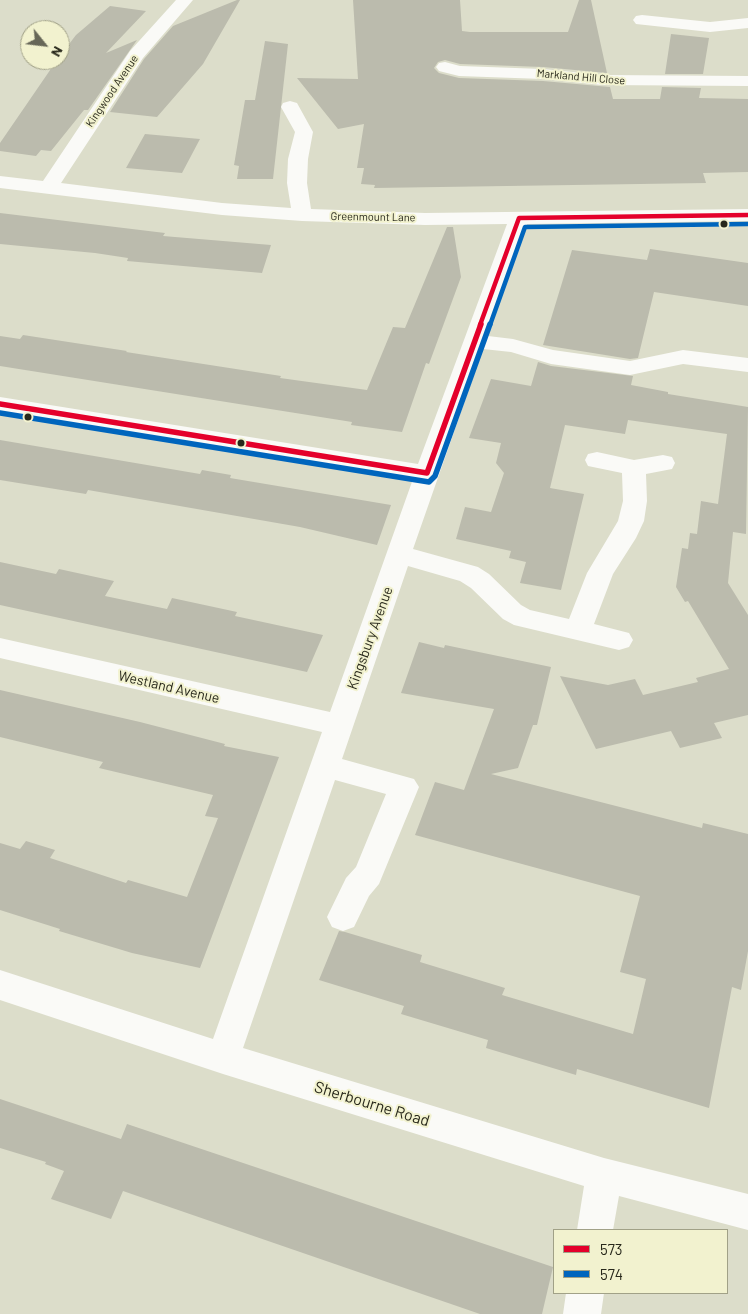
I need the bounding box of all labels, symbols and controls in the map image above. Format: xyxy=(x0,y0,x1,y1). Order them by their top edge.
north arrow xyxy=(20,20,70,70)
text: N xyxy=(48,44,67,60)
street label: Kingwood Avenue xyxy=(83,52,141,130)
street label: Markland Hill Close xyxy=(536,67,626,87)
street label: Greenmount Lane xyxy=(330,210,416,224)
unlabelled marker xyxy=(719,219,729,229)
unlabelled marker xyxy=(23,412,33,422)
unlabelled marker xyxy=(236,438,246,448)
street label: Kingsbury Avenue xyxy=(344,584,396,692)
street label: Westland Avenue xyxy=(117,667,221,707)
street label: Sherbourne Road xyxy=(312,1077,432,1131)
legend xyxy=(553,1229,728,1294)
text: 573 xyxy=(600,1240,623,1258)
text: 574 xyxy=(600,1265,623,1283)

